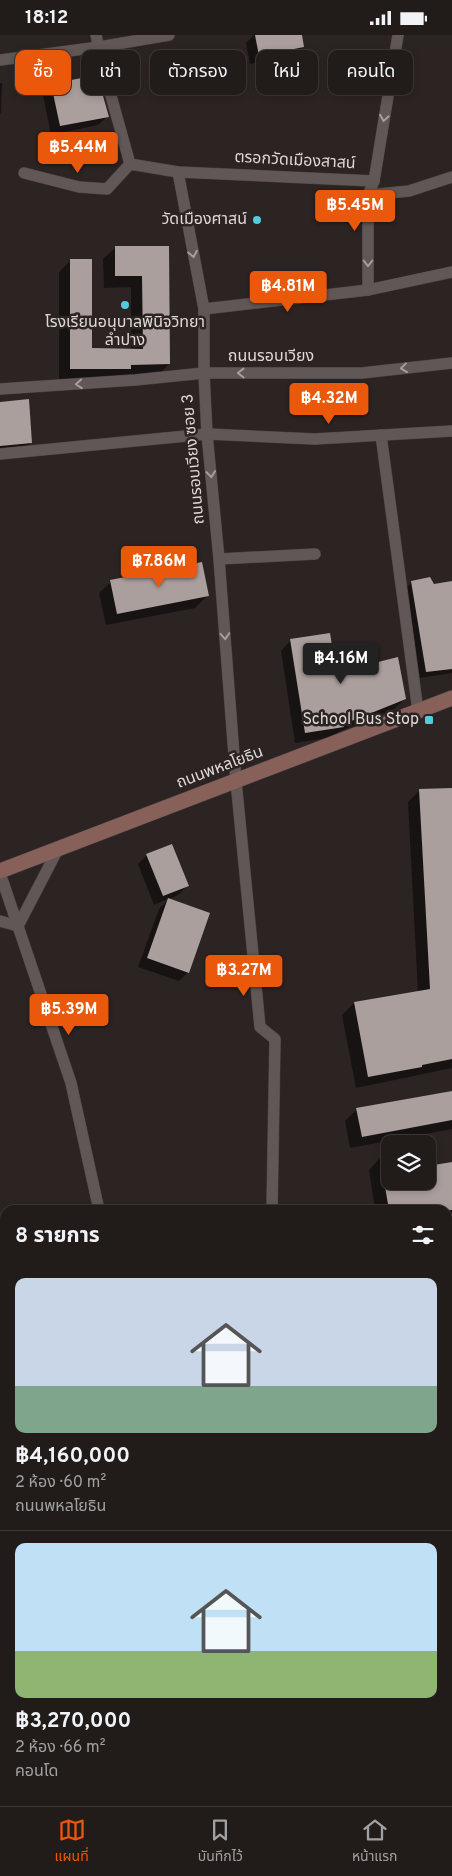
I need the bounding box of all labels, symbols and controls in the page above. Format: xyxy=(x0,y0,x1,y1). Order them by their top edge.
text: 18:12 xyxy=(25,6,68,30)
chip: ซื้อ xyxy=(15,50,71,95)
chip: เช่า xyxy=(81,50,140,95)
chip: ตัวกรอง xyxy=(150,50,246,95)
chip: ใหม่ xyxy=(256,50,318,95)
chip: คอนโด xyxy=(328,50,413,95)
one-way arrow xyxy=(380,113,390,122)
pin: ฿5.44M xyxy=(37,131,119,174)
text: ฿5.44M xyxy=(49,138,107,158)
street label: ตรอกวัดเมืองสาสน์ xyxy=(234,148,356,174)
pin: ฿5.45M xyxy=(314,189,396,232)
text: ฿5.45M xyxy=(326,196,384,216)
place label: วัดเมืองศาสน์ xyxy=(161,210,247,230)
marker: วัดเมืองศาสน์ xyxy=(251,214,263,226)
one-way arrow xyxy=(188,250,198,258)
one-way arrow xyxy=(363,260,373,268)
pin: ฿4.81M xyxy=(247,271,329,313)
text: ฿4.81M xyxy=(261,277,315,297)
marker: โรงเรียนอนุบาลพินิจวิทยา ลำปาง xyxy=(119,299,131,311)
place label: โรงเรียนอนุบาลพินิจวิทยา ลำปาง xyxy=(45,313,205,351)
street label: ถนนรอบเวียง xyxy=(228,347,314,367)
one-way arrow xyxy=(399,362,407,373)
one-way arrow xyxy=(237,368,245,378)
one-way arrow xyxy=(75,378,83,389)
pin: ฿4.32M xyxy=(288,383,370,425)
text: ฿4.32M xyxy=(300,389,358,409)
street label: ถนนรอบเวียง ซอย 3 xyxy=(178,393,210,525)
one-way arrow xyxy=(205,470,216,478)
pin: ฿7.86M xyxy=(118,545,200,588)
text: ฿7.86M xyxy=(132,552,186,572)
one-way arrow xyxy=(219,632,230,640)
pin: ฿4.16M xyxy=(300,643,382,685)
text: ฿4.16M xyxy=(314,649,368,669)
place label: School Bus Stop xyxy=(302,710,419,730)
marker: School Bus Stop xyxy=(423,714,435,726)
street label: ถนนพหลโยธิน xyxy=(174,742,266,794)
pin: ฿3.27M xyxy=(203,955,285,997)
text: ฿3.27M xyxy=(216,961,272,981)
pin: ฿5.39M xyxy=(28,993,110,1036)
text: ฿5.39M xyxy=(40,1000,98,1020)
map controls xyxy=(381,1135,436,1190)
button: layers xyxy=(381,1135,436,1190)
icon: filters xyxy=(409,1221,437,1249)
text: 8 รายการ xyxy=(15,1223,100,1250)
icon: home xyxy=(181,1310,271,1400)
text: ฿4,160,000 xyxy=(15,1443,130,1470)
text: 2 ห้อง · 60 m² xyxy=(15,1473,106,1493)
text: ถนนพหลโยธิน xyxy=(15,1497,106,1517)
icon: home xyxy=(181,1576,271,1666)
text: ฿3,270,000 xyxy=(15,1708,131,1735)
text: 2 ห้อง · 66 m² xyxy=(15,1738,105,1758)
text: คอนโด xyxy=(15,1762,58,1782)
tab: แผนที่ xyxy=(55,1816,89,1867)
tab: บันทึกไว้ xyxy=(198,1816,243,1867)
tab: หน้าแรก xyxy=(352,1816,397,1867)

